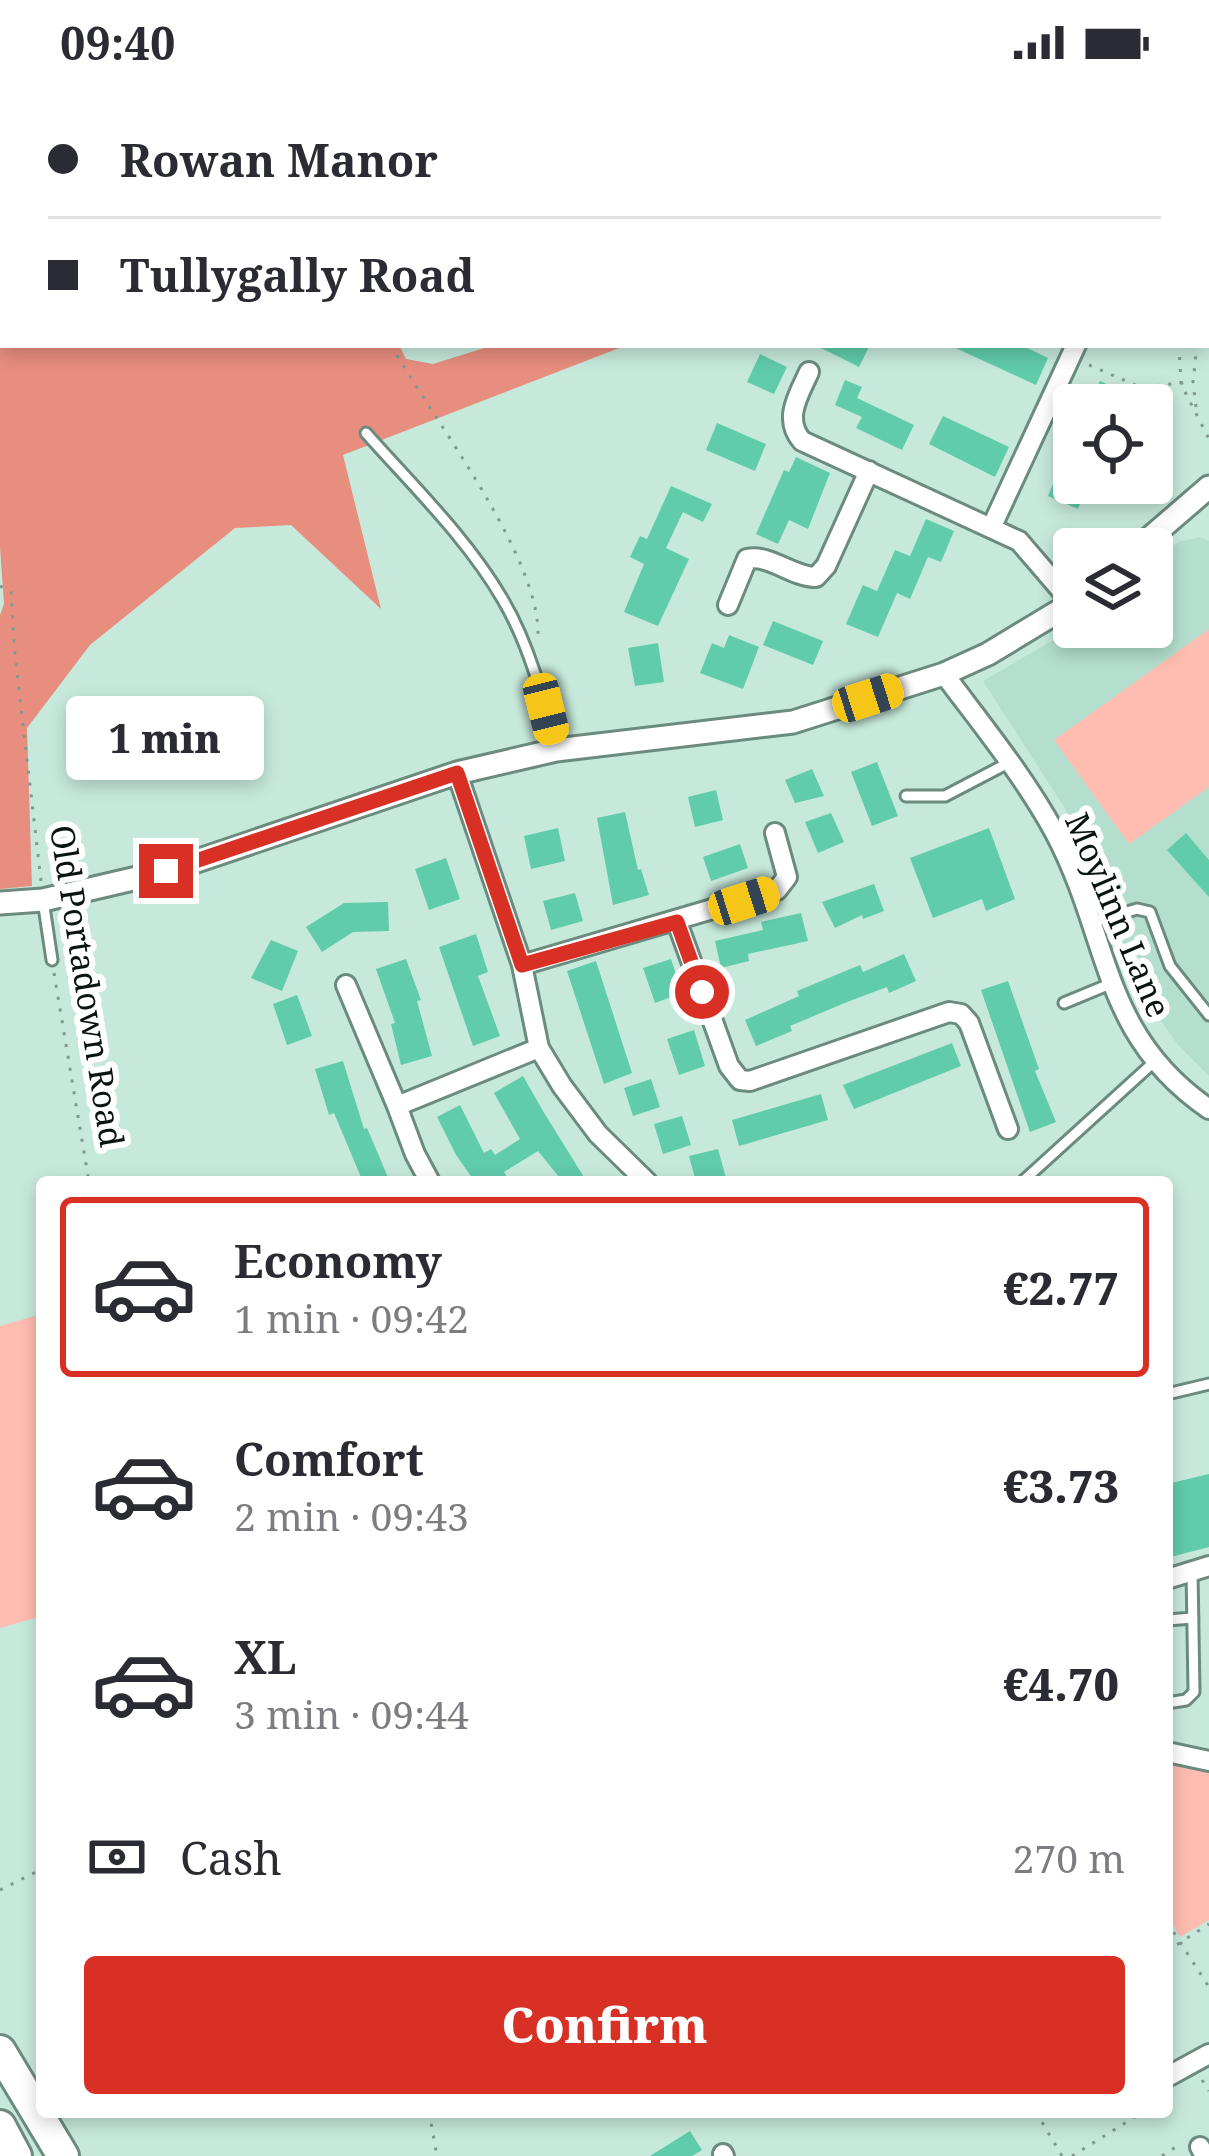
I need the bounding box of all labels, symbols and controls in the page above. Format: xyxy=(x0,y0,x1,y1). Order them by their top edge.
text: 09:40 xyxy=(60,12,175,73)
text: Rowan Manor xyxy=(120,129,438,190)
text: Tullygally Road xyxy=(120,244,475,305)
map controls xyxy=(1053,384,1173,648)
button: locate xyxy=(1053,384,1173,504)
button: layers xyxy=(1053,528,1173,648)
car xyxy=(520,670,572,748)
car xyxy=(828,670,908,726)
callout: 1 min xyxy=(67,697,265,781)
text: 1 min xyxy=(109,711,221,764)
street label: Moylinn Lane xyxy=(1055,806,1182,1024)
street label: Old Portadown Road xyxy=(40,822,135,1150)
route end xyxy=(139,844,193,898)
car xyxy=(704,873,784,929)
route start xyxy=(675,965,729,1019)
text: Economy xyxy=(234,1230,442,1291)
icon: car xyxy=(90,1233,198,1341)
text: €2.77 xyxy=(1003,1257,1119,1318)
text: 1 min · 09:42 xyxy=(234,1291,469,1344)
text: Comfort xyxy=(234,1428,424,1489)
icon: car xyxy=(90,1431,198,1539)
text: €3.73 xyxy=(1003,1455,1119,1516)
text: 2 min · 09:43 xyxy=(234,1489,469,1542)
text: XL xyxy=(234,1626,296,1687)
icon: car xyxy=(90,1629,198,1737)
text: €4.70 xyxy=(1003,1653,1119,1714)
text: 3 min · 09:44 xyxy=(234,1687,469,1740)
icon: cash xyxy=(84,1824,150,1890)
text: Cash xyxy=(180,1827,282,1888)
text: 270 m xyxy=(1013,1831,1125,1884)
button: Confirm xyxy=(84,1956,1125,2094)

